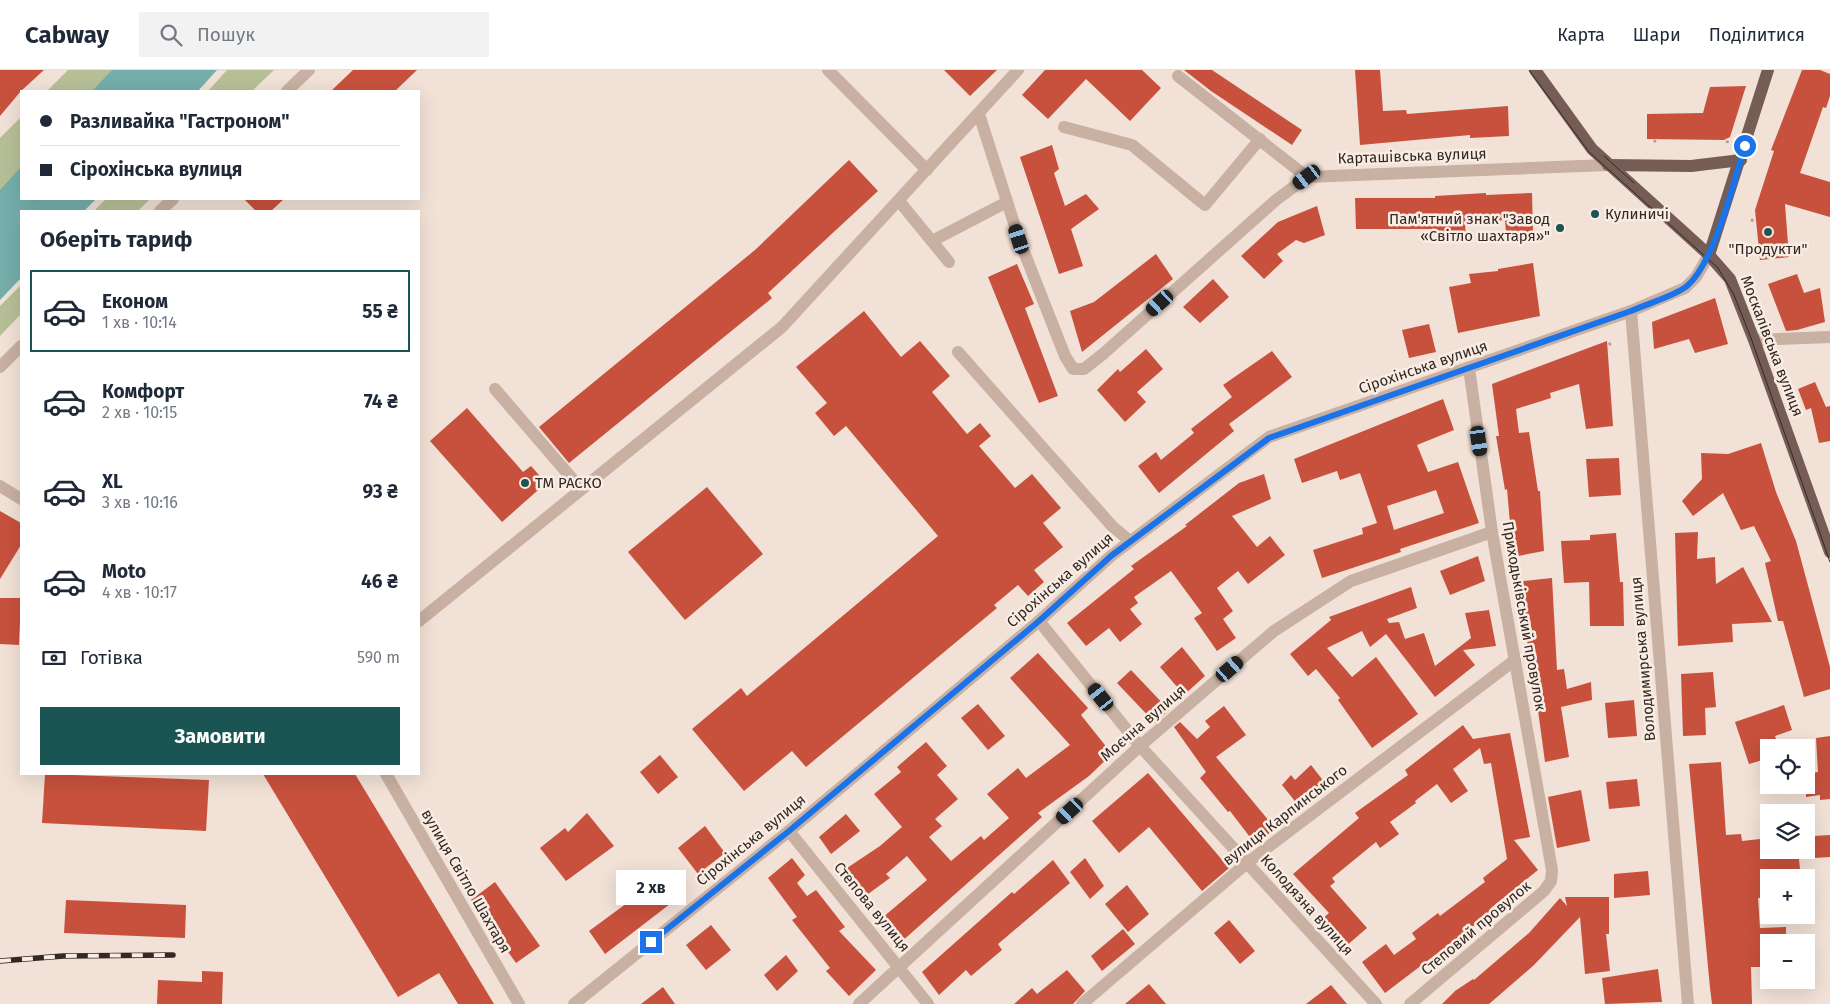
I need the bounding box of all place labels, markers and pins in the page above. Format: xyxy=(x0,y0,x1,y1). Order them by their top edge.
place label: Кулиничі xyxy=(1605,205,1669,223)
marker: Кулиничі xyxy=(1589,208,1601,220)
place label: Пам'ятний знак "Завод «Світло шахтаря»" xyxy=(1389,210,1550,245)
marker: Пам'ятний знак "Завод «Світло шахтаря»" xyxy=(1554,222,1566,234)
marker: "Продукти" xyxy=(1762,226,1774,238)
place label: "Продукти" xyxy=(1729,240,1807,258)
place label: ТМ РАСКО xyxy=(535,474,602,492)
marker: ТМ РАСКО xyxy=(519,477,531,489)

